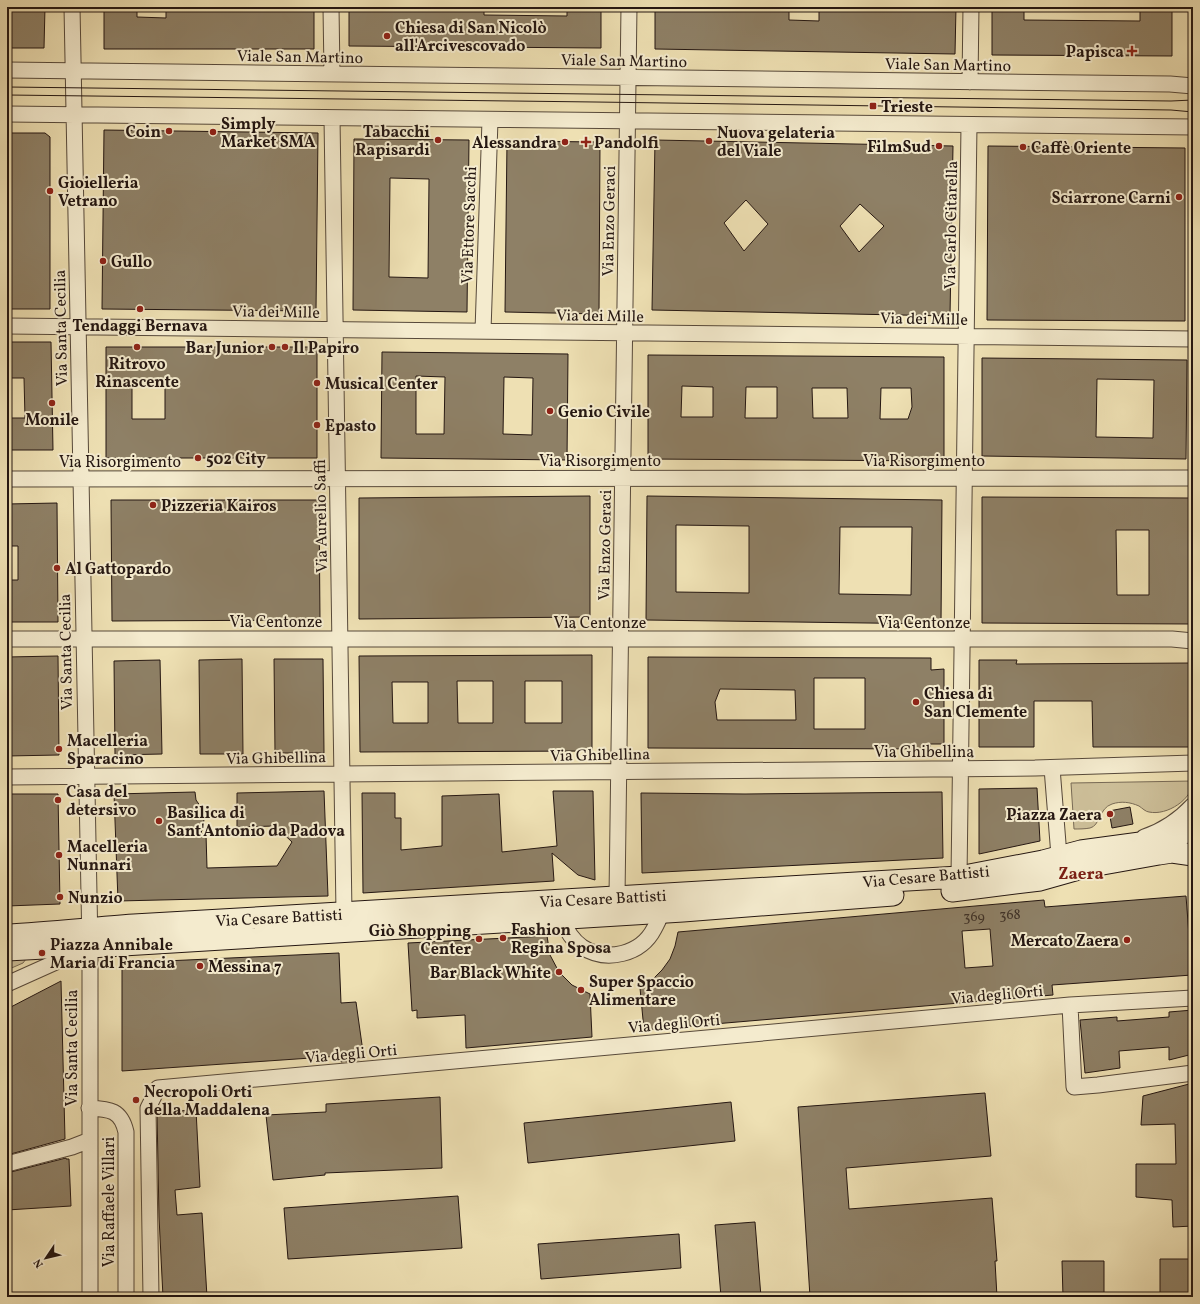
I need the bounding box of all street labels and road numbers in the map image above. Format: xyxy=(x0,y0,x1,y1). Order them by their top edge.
street label: Viale San Martino xyxy=(237,46,363,70)
street label: Viale San Martino xyxy=(561,50,687,74)
street label: Viale San Martino xyxy=(885,54,1011,78)
street label: Via Carlo Citarella xyxy=(940,161,964,289)
street label: Via Enzo Geraci xyxy=(598,165,622,277)
street label: Via Ettore Sacchi xyxy=(457,166,483,284)
street label: Via Santa Cecilia xyxy=(50,269,74,387)
street label: Via dei Mille xyxy=(232,301,320,325)
street label: Via dei Mille xyxy=(556,305,644,329)
street label: Via dei Mille xyxy=(880,308,968,332)
street label: Via Risorgimento xyxy=(539,451,661,473)
street label: Via Risorgimento xyxy=(863,451,985,473)
street label: Via Risorgimento xyxy=(59,452,181,474)
street label: Via Aurelio Saffi xyxy=(310,459,334,573)
street label: Via Enzo Geraci xyxy=(594,489,618,601)
street label: Via Santa Cecilia xyxy=(55,593,79,711)
street label: Via Centonze xyxy=(230,612,322,634)
street label: Via Centonze xyxy=(554,613,646,635)
street label: Via Centonze xyxy=(878,613,970,635)
street label: Via Ghibellina xyxy=(874,742,974,764)
street label: Via Ghibellina xyxy=(550,744,650,768)
street label: Via Ghibellina xyxy=(226,747,326,771)
street label: Via Cesare Battisti xyxy=(862,861,991,895)
street label: Via Cesare Battisti xyxy=(539,886,667,914)
street label: Via Cesare Battisti xyxy=(215,905,343,933)
street label: Via degli Orti xyxy=(950,981,1044,1011)
street label: Via Santa Cecilia xyxy=(62,990,84,1106)
street label: Via degli Orti xyxy=(627,1010,721,1040)
street label: Via degli Orti xyxy=(304,1040,398,1070)
street label: Via Raffaele Villari xyxy=(99,1137,121,1267)

